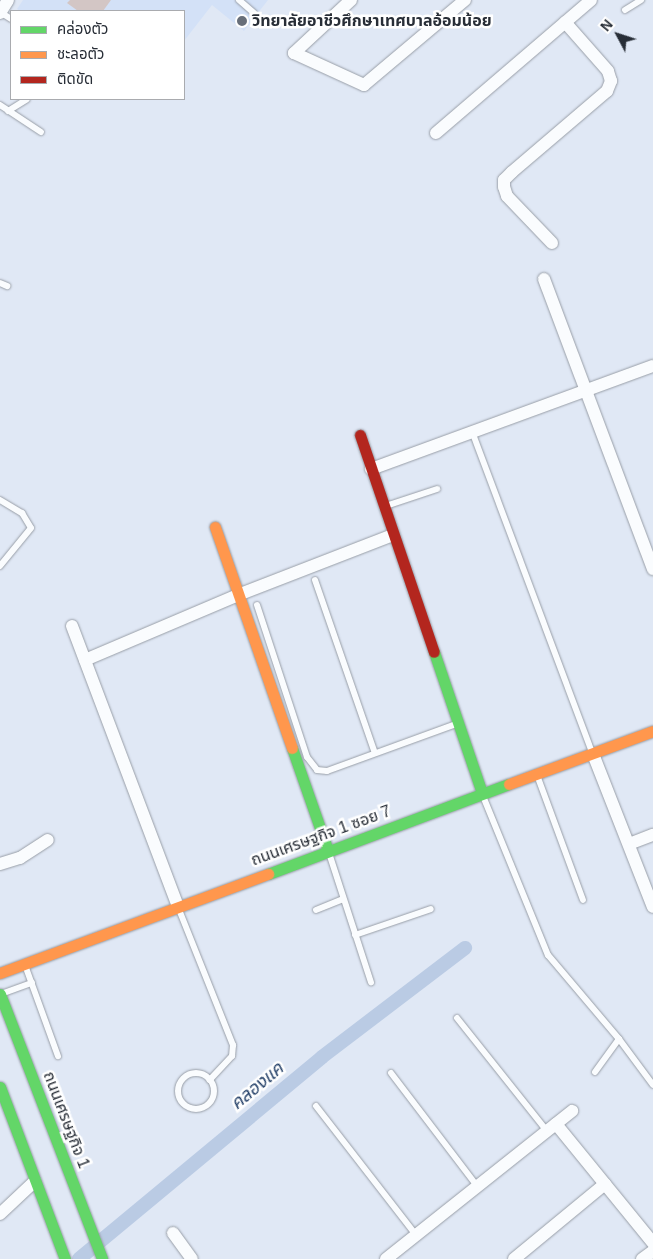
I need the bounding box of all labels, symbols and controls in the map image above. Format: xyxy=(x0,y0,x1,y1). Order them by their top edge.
legend xyxy=(10,10,185,100)
north arrow xyxy=(593,10,643,60)
place label: วิทยาลัยอาชีวศึกษาเทศบาลอ้อมน้อย xyxy=(252,11,492,31)
marker: วิทยาลัยอาชีวศึกษาเทศบาลอ้อมน้อย xyxy=(236,15,248,27)
text: N xyxy=(597,16,616,34)
text: คล่องตัว xyxy=(57,20,108,37)
text: ชะลอตัว xyxy=(57,45,104,62)
text: ติดขัด xyxy=(57,70,93,87)
street label: ถนนเศรษฐกิจ 1 ซอย 7 xyxy=(248,802,394,870)
water label: คลองแค xyxy=(226,1058,288,1114)
street label: ถนนเศรษฐกิจ 1 xyxy=(39,1069,93,1171)

